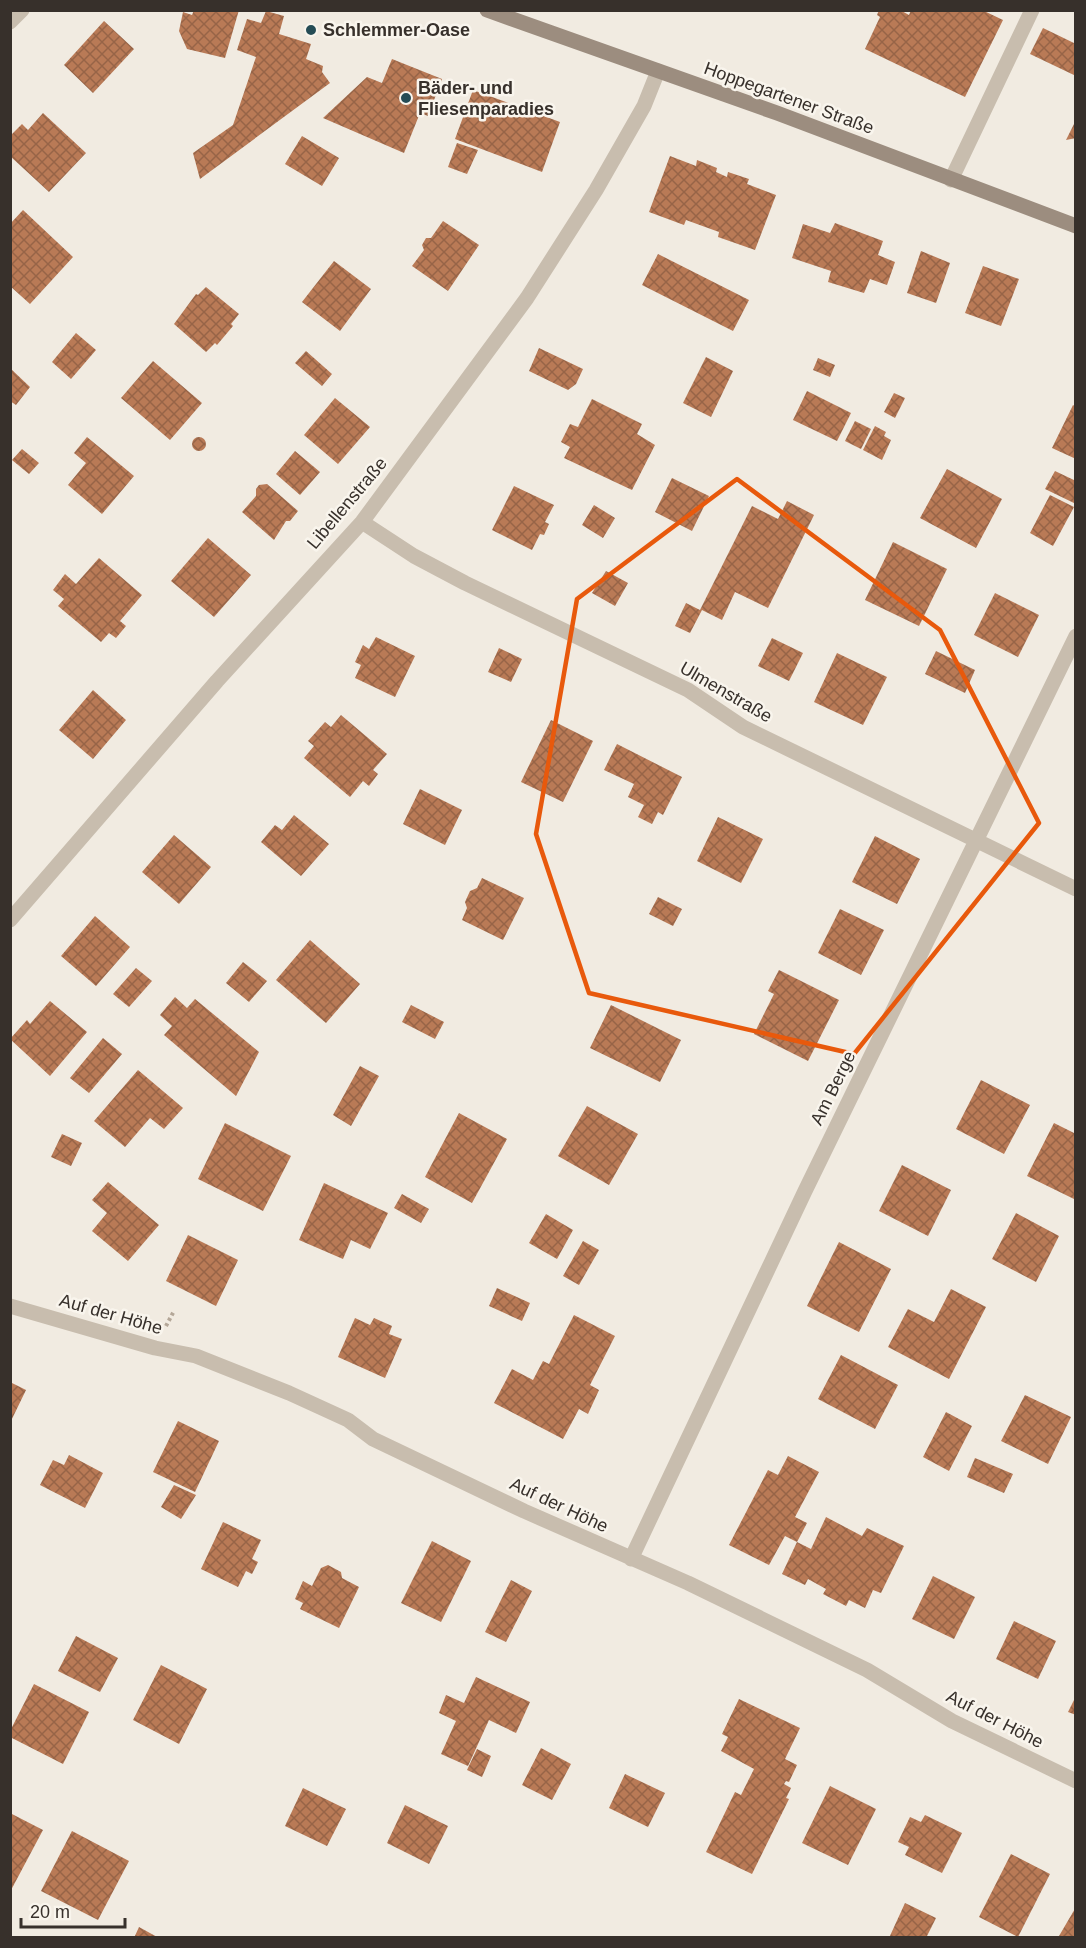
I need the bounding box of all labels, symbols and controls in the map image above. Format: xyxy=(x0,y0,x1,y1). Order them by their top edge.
place label: Schlemmer-Oase xyxy=(323,20,470,40)
marker: Schlemmer-Oase xyxy=(304,23,318,37)
street label: Hoppegartener Straße xyxy=(701,58,877,138)
place label: Bäder- und Fliesenparadies xyxy=(418,78,554,119)
marker: Bäder- und Fliesenparadies xyxy=(399,91,413,105)
street label: Libellenstraße xyxy=(303,453,391,553)
street label: Ulmenstraße xyxy=(676,658,776,726)
street label: Am Berge xyxy=(806,1048,860,1128)
street label: Auf der Höhe xyxy=(57,1290,165,1338)
street label: Auf der Höhe xyxy=(507,1474,611,1536)
street label: Auf der Höhe xyxy=(943,1686,1047,1752)
scale bar xyxy=(21,1891,124,1929)
text: 20 m xyxy=(30,1902,70,1922)

